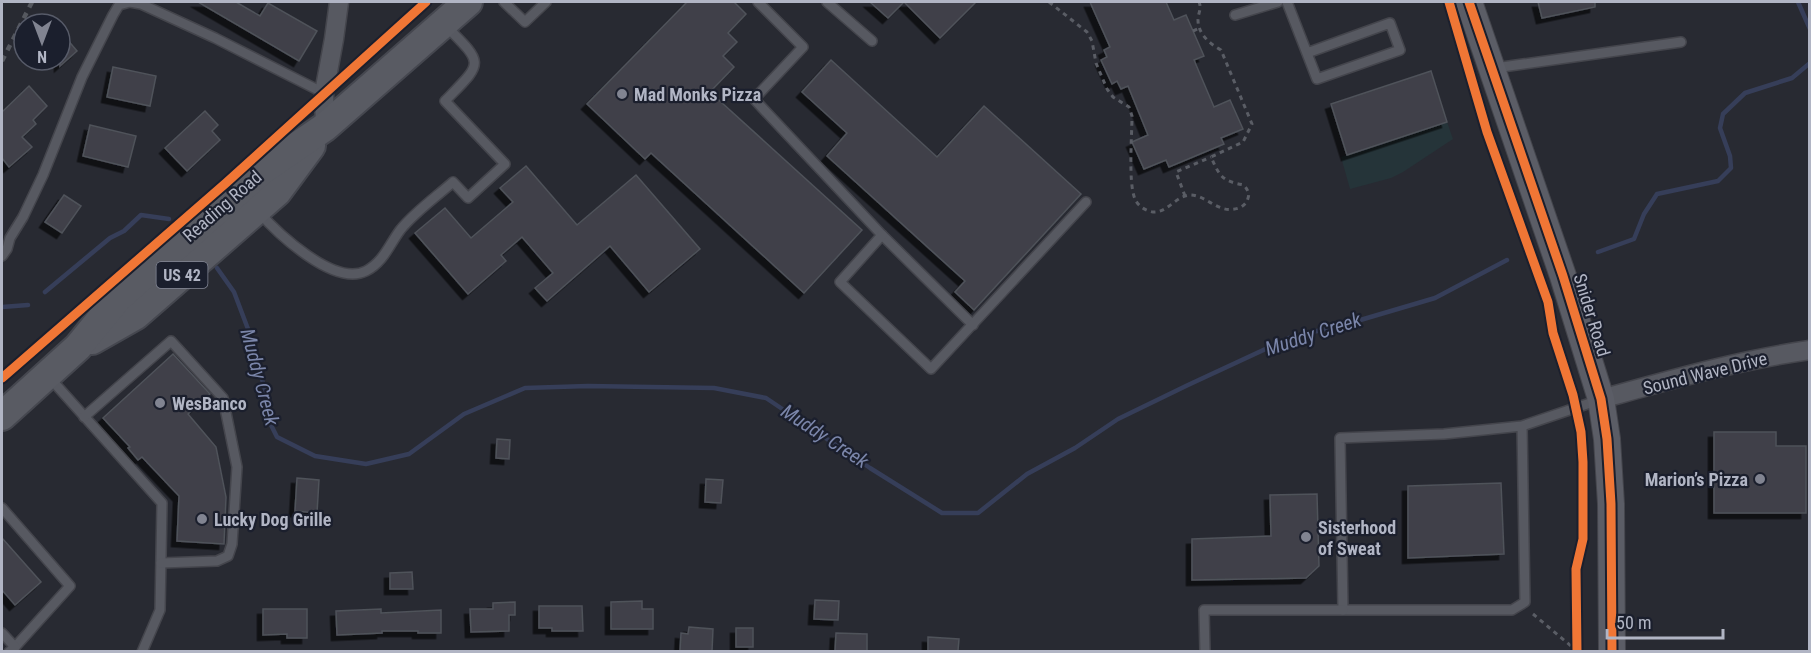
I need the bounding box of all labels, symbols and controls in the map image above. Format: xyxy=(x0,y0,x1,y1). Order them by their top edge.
north arrow xyxy=(12,12,72,72)
text: N xyxy=(37,47,47,66)
place label: Mad Monks Pizza xyxy=(634,84,761,105)
marker: Mad Monks Pizza xyxy=(615,87,629,101)
street label: Reading Road xyxy=(178,166,266,246)
road number: US 42 xyxy=(156,262,207,288)
street label: Snider Road xyxy=(1569,271,1615,359)
water label: Muddy Creek xyxy=(1262,307,1365,361)
water label: Muddy Creek xyxy=(236,326,285,429)
street label: Sound Wave Drive xyxy=(1641,347,1769,399)
place label: WesBanco xyxy=(172,393,247,414)
marker: WesBanco xyxy=(153,396,167,410)
water label: Muddy Creek xyxy=(777,399,874,474)
place label: Marion’s Pizza xyxy=(1645,469,1748,490)
marker: Marion’s Pizza xyxy=(1753,472,1767,486)
place label: Lucky Dog Grille xyxy=(214,509,332,530)
marker: Lucky Dog Grille xyxy=(195,512,209,526)
place label: Sisterhood of Sweat xyxy=(1318,517,1396,559)
marker: Sisterhood of Sweat xyxy=(1299,530,1313,544)
scale bar xyxy=(1607,602,1722,640)
text: 50 m xyxy=(1616,612,1651,633)

